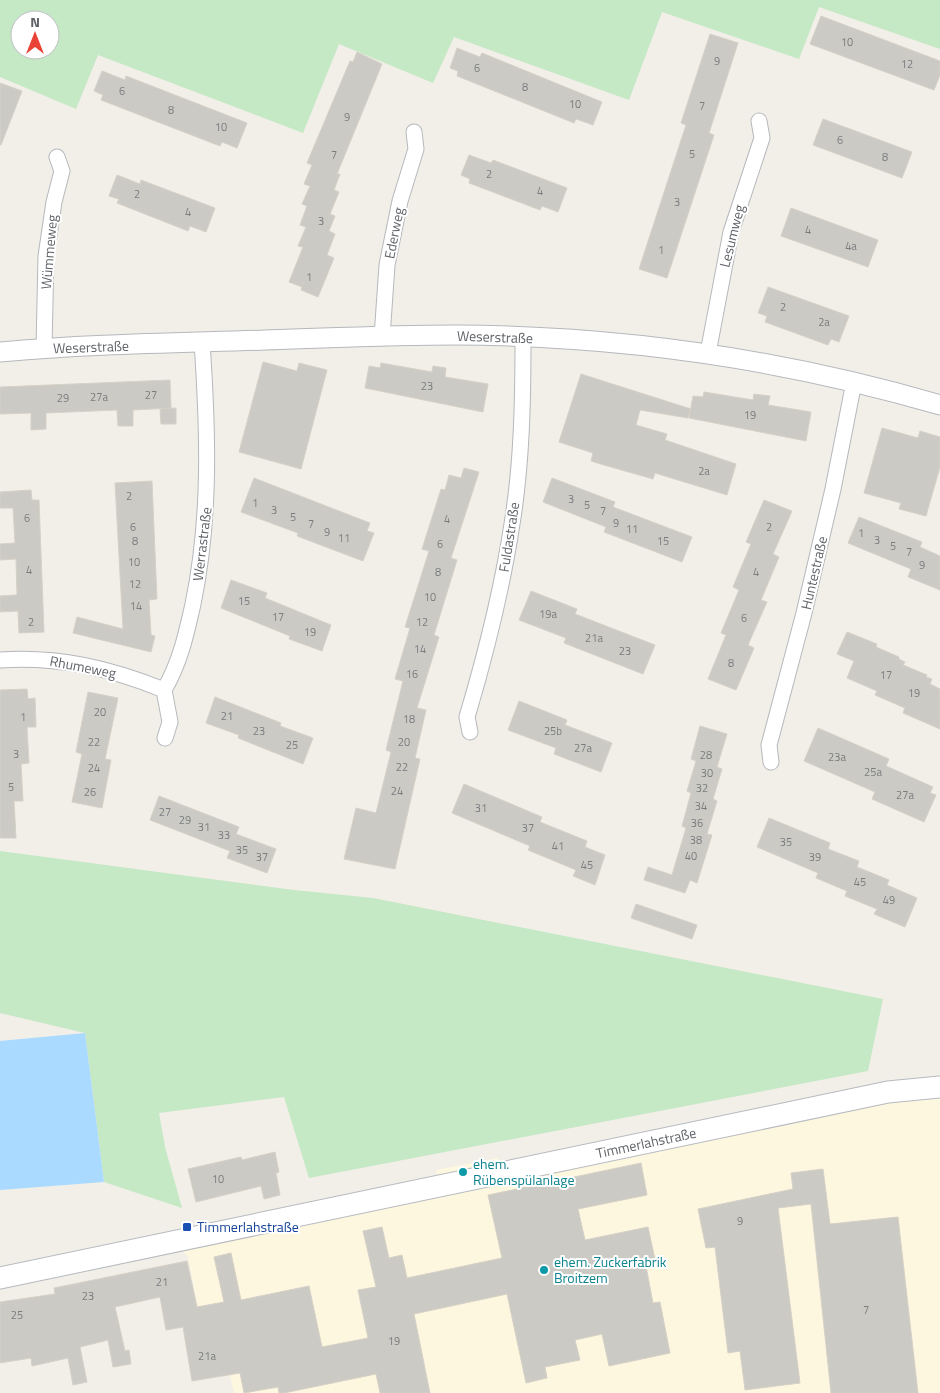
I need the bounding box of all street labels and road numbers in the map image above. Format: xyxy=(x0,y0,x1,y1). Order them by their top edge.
street label: Lesumweg xyxy=(714,202,749,270)
street label: Ederweg xyxy=(378,205,409,260)
street label: Wümmeweg xyxy=(35,214,62,290)
street label: Weserstraße xyxy=(457,325,533,348)
street label: Weserstraße xyxy=(53,335,129,358)
street label: Fuldastraße xyxy=(493,500,524,573)
street label: Werrastraße xyxy=(187,506,216,582)
street label: Huntestraße xyxy=(795,534,832,612)
street label: Rhumeweg xyxy=(48,650,118,683)
street label: Timmerlahstraße xyxy=(594,1122,698,1163)

